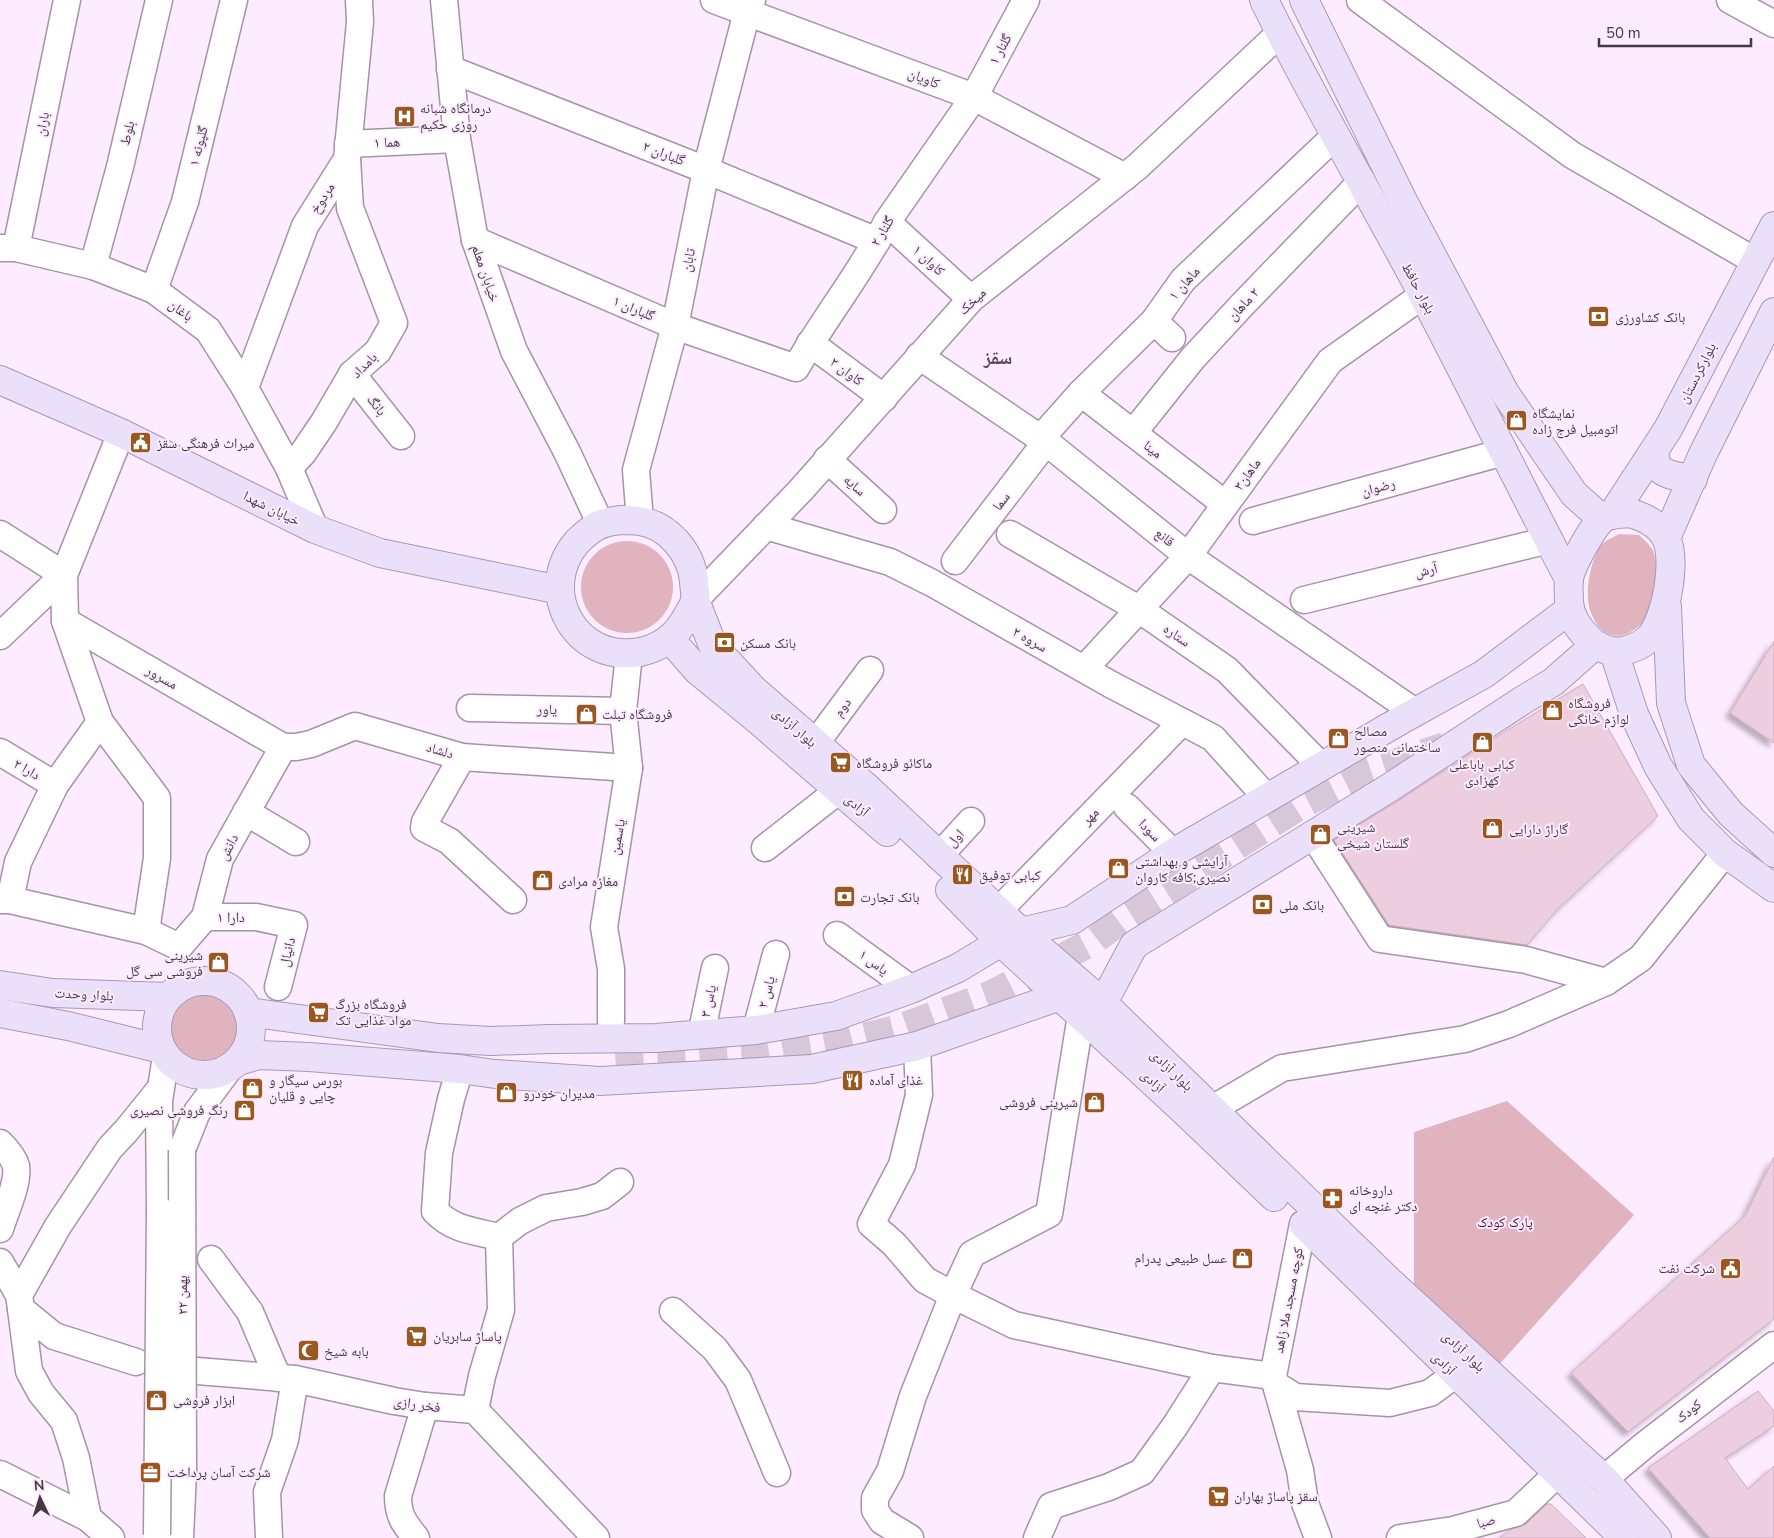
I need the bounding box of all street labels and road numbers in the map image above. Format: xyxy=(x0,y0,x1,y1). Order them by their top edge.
street label: گلنار ۱ xyxy=(985,30,1016,68)
street label: کاویان xyxy=(905,64,943,93)
street label: باران xyxy=(31,110,54,138)
street label: بلوط xyxy=(115,119,140,147)
street label: گلپونه ۱ xyxy=(184,124,213,168)
street label: هما ۱ xyxy=(374,133,401,152)
street label: گلباران ۲ xyxy=(640,137,688,170)
street label: مردوخ xyxy=(306,179,339,217)
street label: گلنار ۲ xyxy=(866,212,899,250)
street label: کاوان ۱ xyxy=(909,241,949,280)
street label: خیابان معلم xyxy=(467,242,504,305)
street label: تابان xyxy=(677,246,700,274)
street label: بلوار حافظ xyxy=(1397,259,1440,317)
street label: ماهان ۱ xyxy=(1165,262,1204,304)
street label: میخک xyxy=(954,284,990,319)
street label: ٢ ماهان xyxy=(1223,284,1264,325)
street label: گلباران ۱ xyxy=(610,291,658,326)
street label: باغان xyxy=(165,295,197,326)
street label: بلوارکردستان xyxy=(1674,339,1721,407)
street label: بامداد xyxy=(347,348,382,383)
street label: کاوان ۲ xyxy=(826,353,867,390)
street label: بانگ xyxy=(362,391,391,420)
street label: مینا xyxy=(1139,436,1166,463)
street label: ماهان۳ xyxy=(1229,455,1265,494)
street label: سایه xyxy=(839,470,870,500)
street label: رضوان xyxy=(1359,474,1397,501)
street label: خیابان شهدا xyxy=(240,486,304,530)
street label: سما xyxy=(988,488,1015,514)
street label: قانع xyxy=(1151,524,1179,551)
street label: آرش xyxy=(1413,558,1440,582)
street label: ستاره xyxy=(1159,619,1194,651)
street label: سروه ۲ xyxy=(1009,622,1051,657)
street label: مسرور xyxy=(142,660,181,694)
street label: دوم xyxy=(829,694,856,721)
street label: یاور xyxy=(536,700,557,719)
street label: بلوار آزادی xyxy=(769,703,821,752)
street label: دلشاد xyxy=(424,738,456,763)
street label: دارا ۲ xyxy=(10,754,44,785)
street label: آزادی xyxy=(840,790,873,822)
street label: مهر xyxy=(1077,803,1103,830)
street label: سودا xyxy=(1134,815,1165,846)
street label: یاسمین xyxy=(605,817,630,857)
street label: اول xyxy=(942,825,969,851)
street label: دانش xyxy=(214,831,243,864)
street label: دارا ۱ xyxy=(217,908,245,927)
street label: دانیال xyxy=(275,935,300,969)
street label: یاس ۱ xyxy=(855,945,893,980)
street label: یاس ۲ xyxy=(753,974,780,1010)
street label: بلوار وحدت xyxy=(54,983,114,1006)
street label: یاس ۳ xyxy=(696,983,721,1019)
street label: بلوار آزادی xyxy=(1147,1046,1197,1094)
street label: آزادی xyxy=(1138,1066,1168,1096)
street label: کوچه مسجد ملا زاهد xyxy=(1269,1245,1308,1355)
street label: ۲۲ بهمن xyxy=(173,1275,192,1315)
street label: بلوار آزادی xyxy=(1439,1327,1489,1375)
street label: آزادی xyxy=(1429,1348,1459,1378)
street label: فخر رازی xyxy=(392,1392,442,1417)
street label: کودک xyxy=(1671,1395,1705,1428)
street label: صبا xyxy=(1475,1510,1498,1533)

